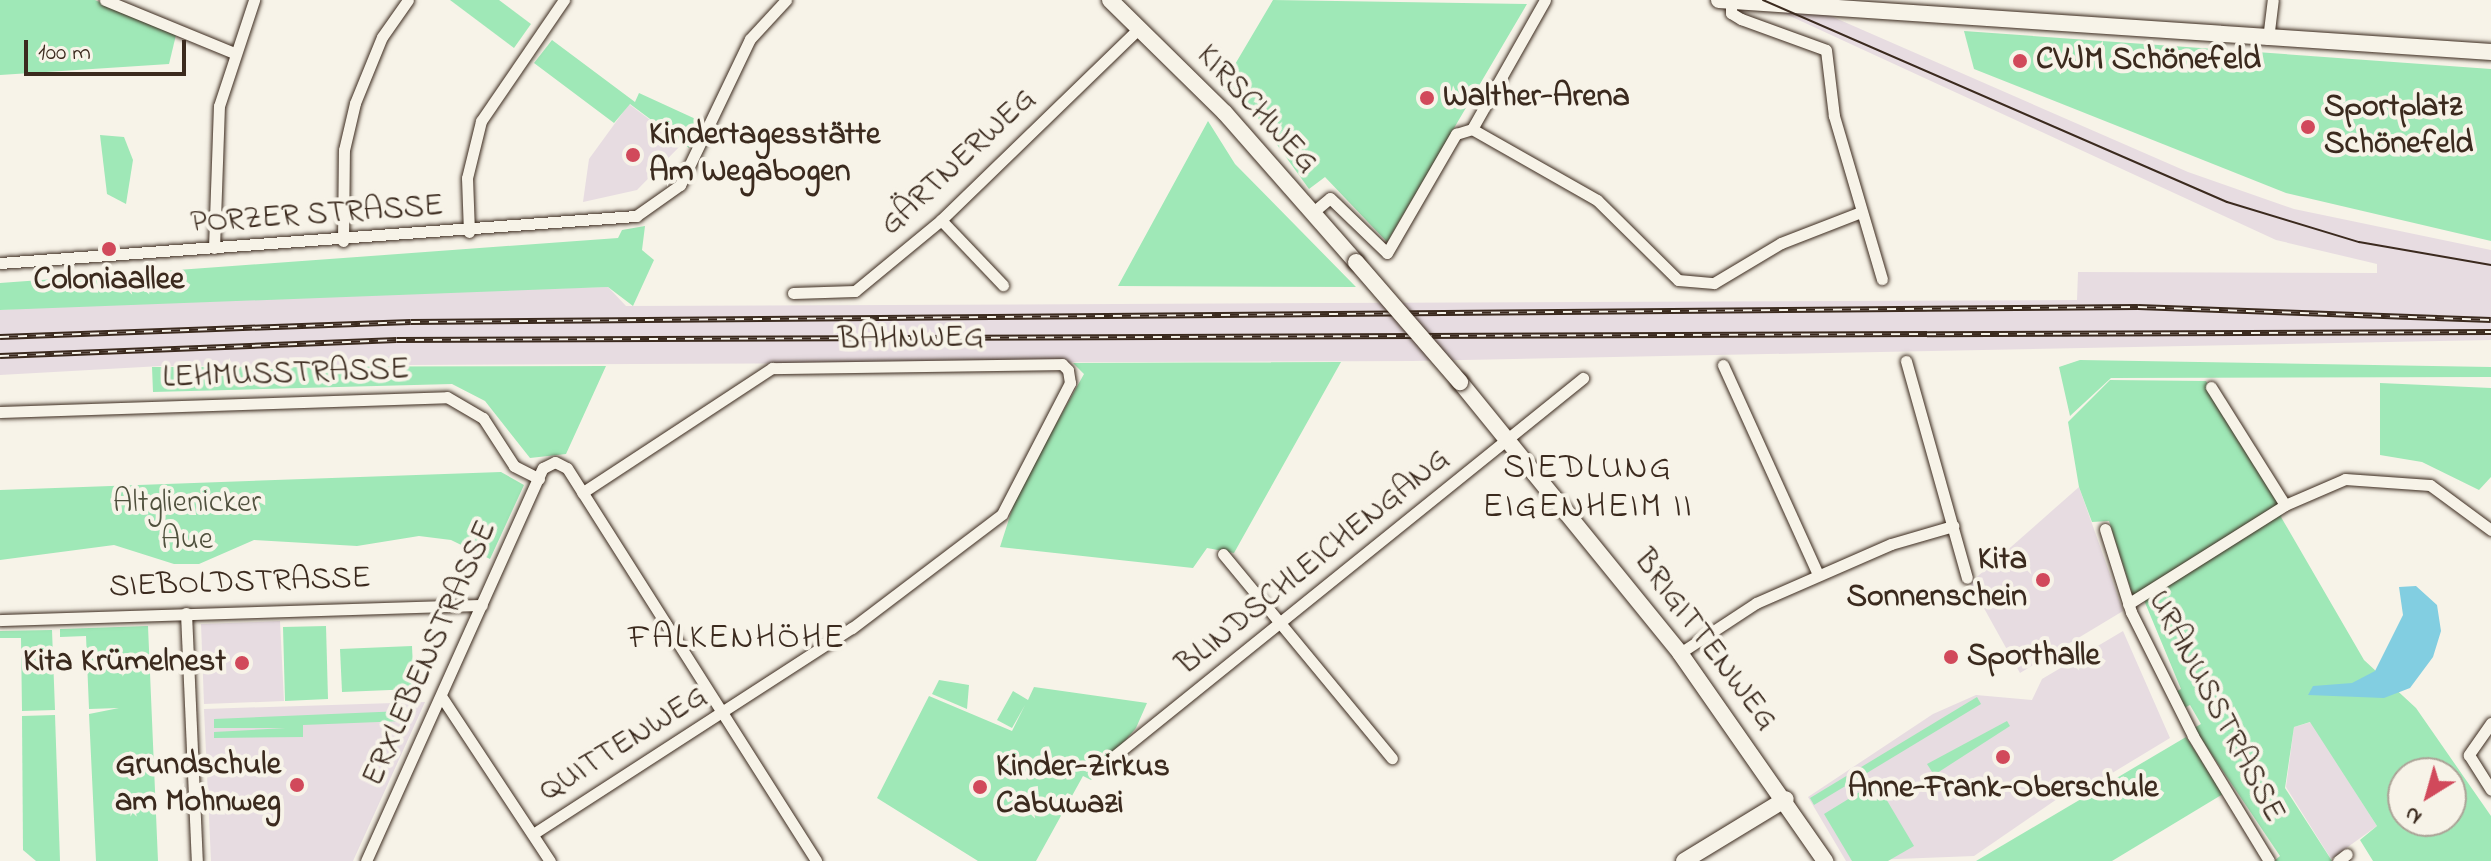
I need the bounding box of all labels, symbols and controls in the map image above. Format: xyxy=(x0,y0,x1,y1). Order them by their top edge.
scale bar xyxy=(28,24,190,74)
text: 100 m xyxy=(38,36,91,71)
street label: KIRSCHWEG xyxy=(1187,38,1325,182)
place label: CVJM Schönefeld xyxy=(2036,42,2261,80)
marker: CVJM Schönefeld xyxy=(2011,52,2029,70)
place label: Walther-Arena xyxy=(1443,79,1630,117)
street label: GÄRTNERWEG xyxy=(873,81,1045,245)
marker: Walther-Arena xyxy=(1418,89,1436,107)
place label: Sportplatz Schönefeld xyxy=(2324,90,2473,165)
place label: Kindertagesstätte Am Wegabogen xyxy=(649,118,880,193)
marker: Sportplatz Schönefeld xyxy=(2299,118,2317,136)
marker: Kindertagesstätte Am Wegabogen xyxy=(624,146,642,164)
street label: PORZER STRASSE xyxy=(189,188,445,244)
marker: Coloniaallee xyxy=(100,240,118,258)
place label: Coloniaallee xyxy=(34,262,184,300)
street label: BAHNWEG xyxy=(838,320,984,360)
street label: LEHMUSSTRASSE xyxy=(162,352,410,398)
street label: BLINDSCHLEICHENGANG xyxy=(1170,441,1458,685)
district label: SIEDLUNG EIGENHEIM II xyxy=(1483,449,1693,528)
park label: Altglienicker Aue xyxy=(113,486,261,561)
street label: ERXLEBENSTRASSE xyxy=(355,516,507,792)
street label: BRIGITTENWEG xyxy=(1624,543,1784,739)
place label: Kita Sonnenschein xyxy=(1847,543,2027,618)
street label: SIEBOLDSTRASSE xyxy=(108,560,372,608)
marker: Kita Sonnenschein xyxy=(2034,571,2052,589)
street label: URANUSSTRASSE xyxy=(2138,585,2292,829)
district label: FALKENHÖHE xyxy=(628,620,846,660)
place label: Sporthalle xyxy=(1967,638,2100,676)
place label: Kita Krümelnest xyxy=(23,644,226,682)
marker: Sporthalle xyxy=(1942,648,1960,666)
marker: Kita Krümelnest xyxy=(233,654,251,672)
street label: QUITTENWEG xyxy=(533,678,715,812)
place label: Grundschule am Mohnweg xyxy=(115,748,281,823)
marker: Anne-Frank-Oberschule xyxy=(1994,748,2012,766)
place label: Kinder-Zirkus Cabuwazi xyxy=(996,750,1170,825)
north arrow xyxy=(2387,757,2467,837)
place label: Anne-Frank-Oberschule xyxy=(1848,770,2158,808)
marker: Grundschule am Mohnweg xyxy=(288,776,306,794)
marker: Kinder-Zirkus Cabuwazi xyxy=(971,778,989,796)
text: N xyxy=(2398,797,2429,832)

